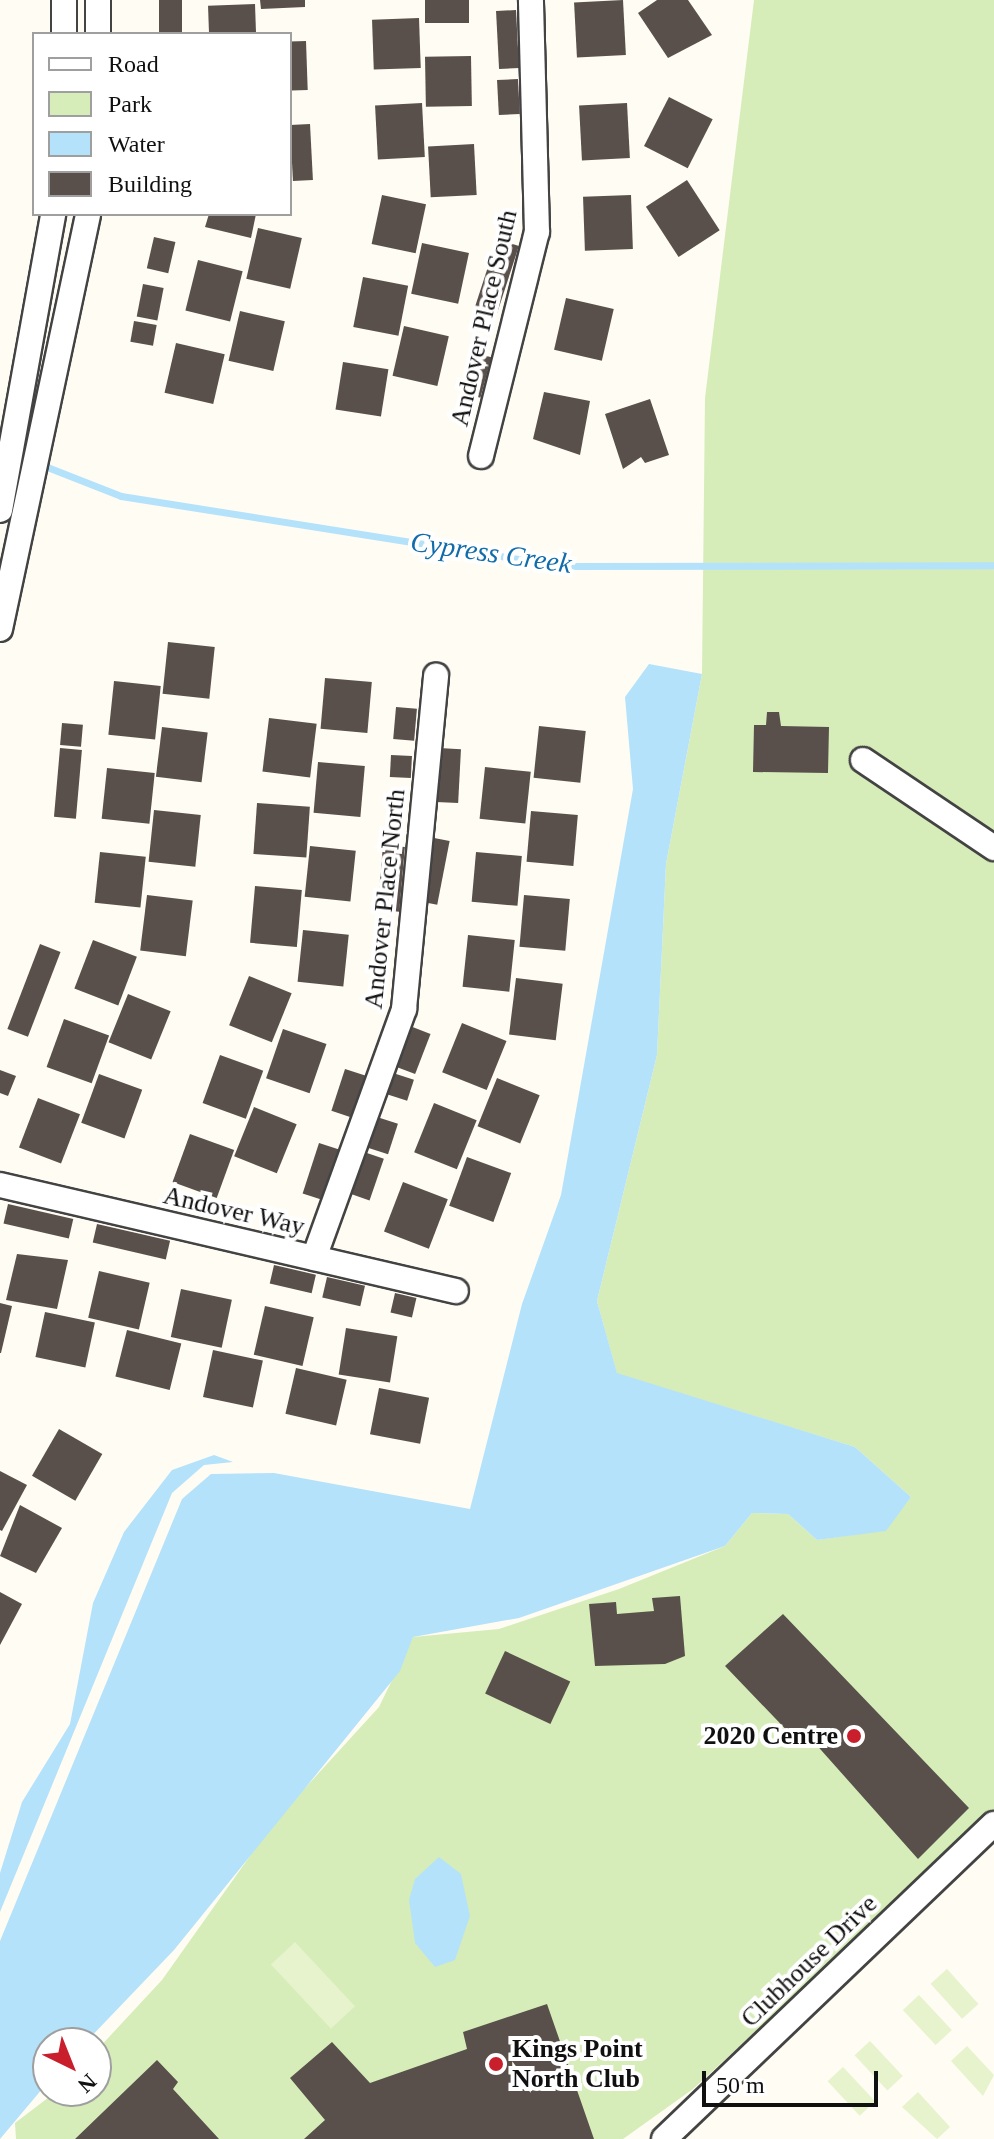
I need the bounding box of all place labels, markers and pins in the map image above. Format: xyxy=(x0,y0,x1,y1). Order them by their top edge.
place label: 2020 Centre xyxy=(703,1720,838,1752)
marker: 2020 Centre xyxy=(845,1727,863,1745)
place label: Kings Point North Club xyxy=(512,2033,643,2094)
marker: Kings Point North Club xyxy=(487,2055,505,2073)

